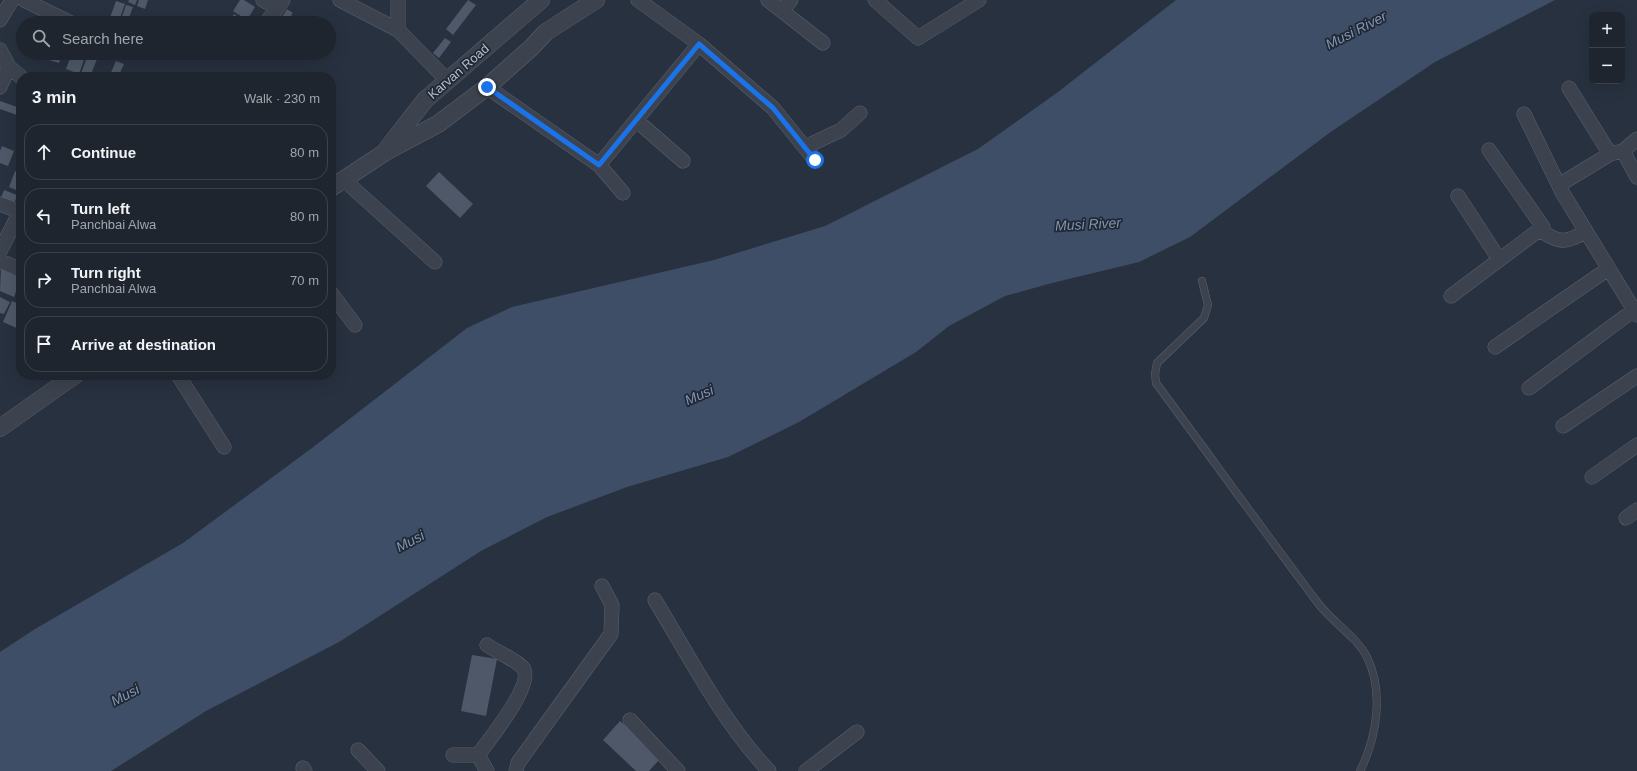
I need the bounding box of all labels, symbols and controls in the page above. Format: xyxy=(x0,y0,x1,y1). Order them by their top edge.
water label: Musi River xyxy=(1323,7,1390,52)
map controls xyxy=(1589,12,1625,84)
button: + xyxy=(1589,12,1625,48)
search box xyxy=(16,16,336,60)
icon: search xyxy=(30,27,52,49)
text: Search here xyxy=(62,30,144,47)
street label: Karvan Road xyxy=(425,41,492,102)
button: − xyxy=(1589,48,1625,84)
route end xyxy=(478,78,496,96)
text: 3 min xyxy=(32,88,76,107)
text: Walk · 230 m xyxy=(244,91,320,106)
icon: ahead xyxy=(33,141,55,163)
text: Continue xyxy=(71,144,136,161)
text: 80 m xyxy=(290,145,319,160)
route start xyxy=(806,151,824,169)
text: Turn left xyxy=(71,200,130,217)
icon: left xyxy=(33,205,55,227)
text: 80 m xyxy=(290,209,319,224)
water label: Musi River xyxy=(1055,214,1123,234)
text: Panchbai Alwa xyxy=(71,217,156,232)
text: Turn right xyxy=(71,264,141,281)
icon: right xyxy=(33,269,55,291)
text: 70 m xyxy=(290,273,319,288)
text: Panchbai Alwa xyxy=(71,281,156,296)
icon: arrive xyxy=(33,333,55,355)
text: Arrive at destination xyxy=(71,336,216,353)
water label: Musi xyxy=(682,381,717,408)
water label: Musi xyxy=(393,527,428,555)
water label: Musi xyxy=(108,681,143,709)

